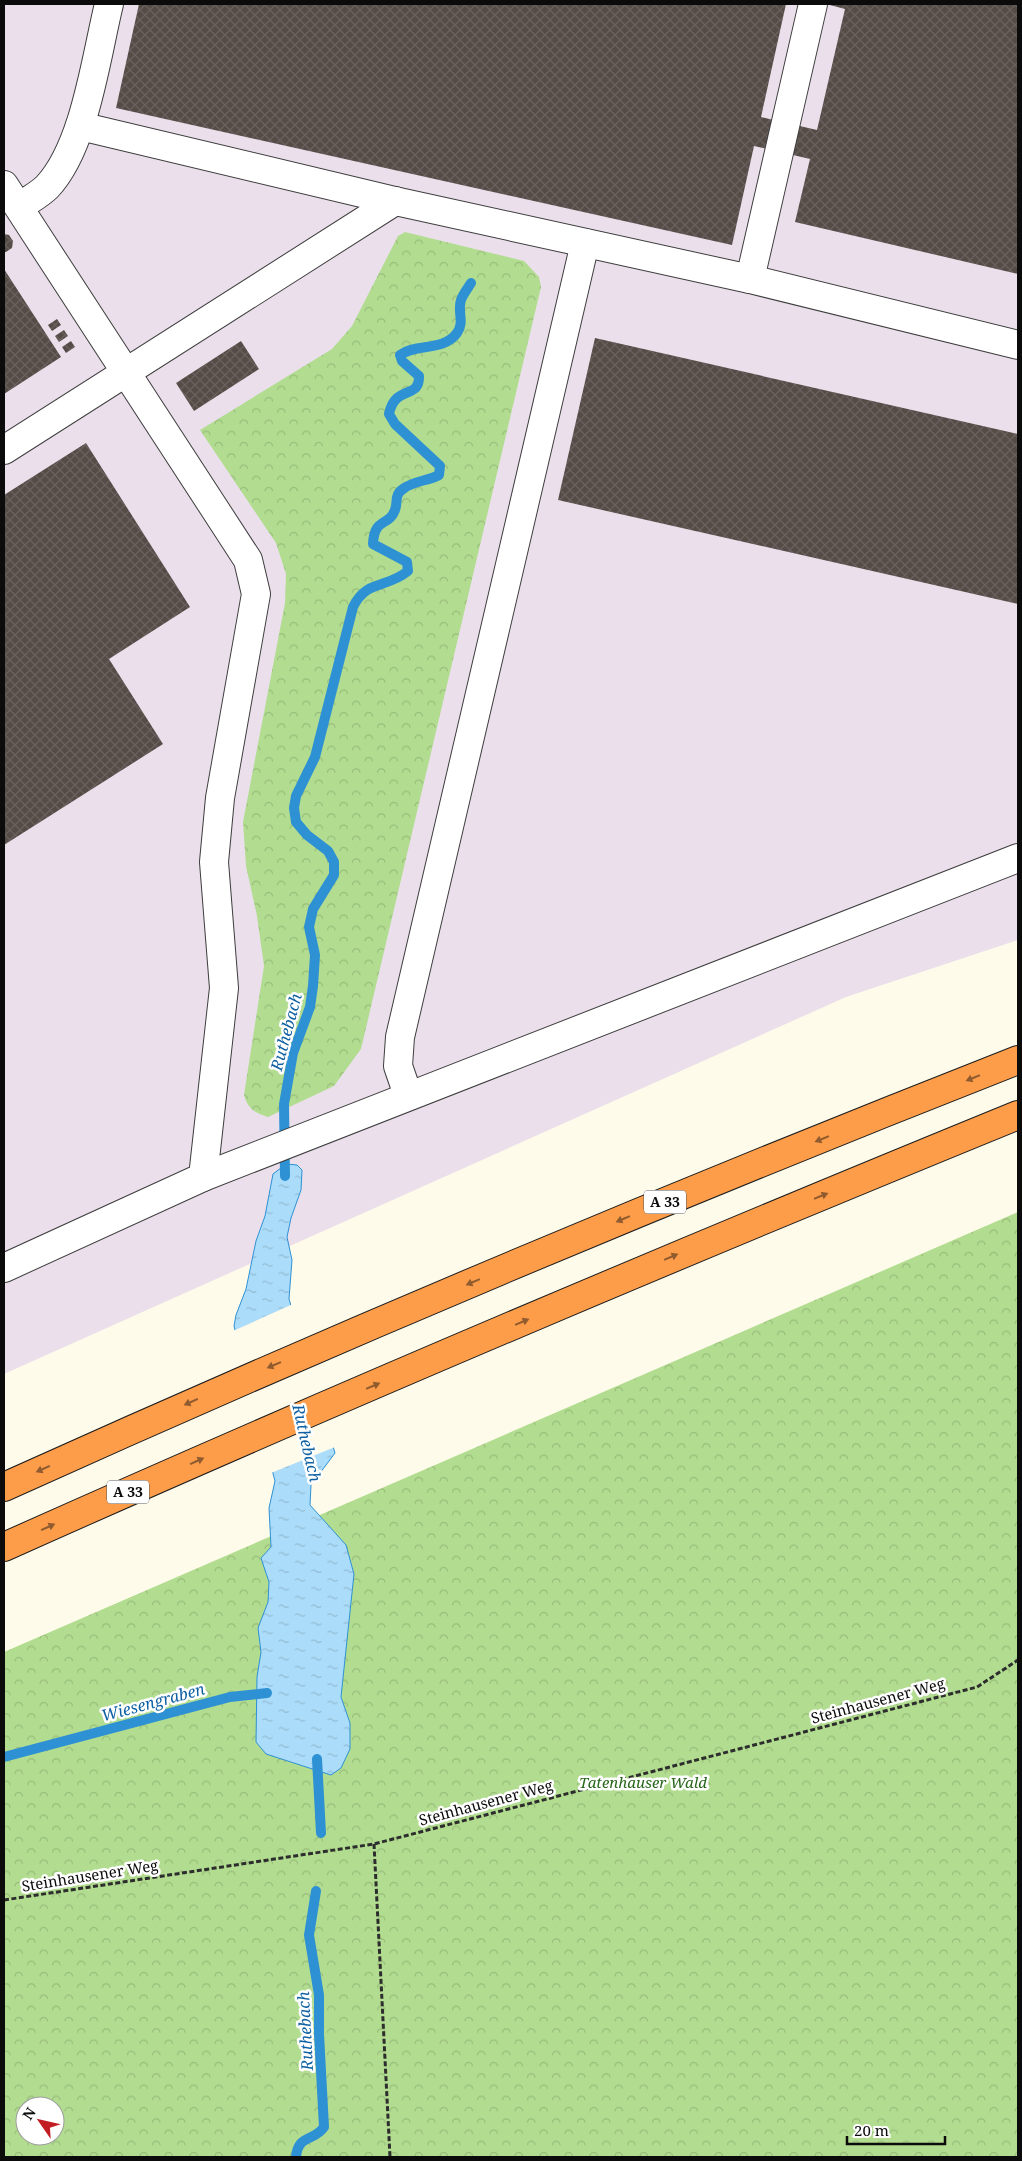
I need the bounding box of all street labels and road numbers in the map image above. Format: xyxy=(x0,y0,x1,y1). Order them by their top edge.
road number: A 33 xyxy=(644,1190,686,1214)
road number: A 33 xyxy=(107,1480,149,1504)
street label: Steinhausener Weg xyxy=(809,1673,947,1728)
street label: Steinhausener Weg xyxy=(417,1775,555,1830)
street label: Steinhausener Weg xyxy=(20,1854,159,1896)

